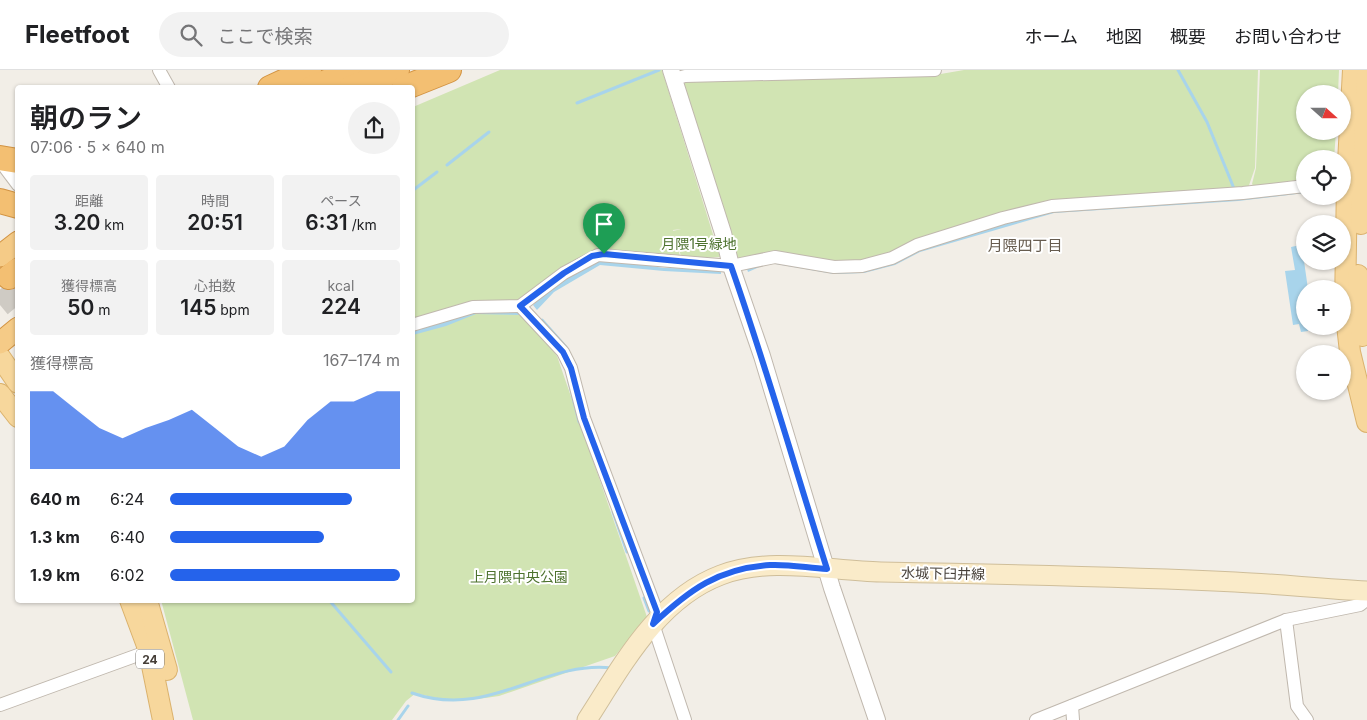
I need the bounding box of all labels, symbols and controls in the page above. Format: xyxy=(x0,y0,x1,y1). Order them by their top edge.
search box xyxy=(159,12,509,57)
text: Fleetfoot xyxy=(25,20,129,49)
icon: search xyxy=(177,21,205,49)
text: ここで検索 xyxy=(217,25,312,48)
text: ホーム xyxy=(1025,26,1078,47)
text: 地図 xyxy=(1106,26,1142,47)
text: 概要 xyxy=(1170,26,1206,47)
text: お問い合わせ xyxy=(1234,26,1342,47)
north arrow xyxy=(1296,85,1351,140)
map controls xyxy=(1296,85,1351,400)
text: 朝のラン xyxy=(30,101,142,135)
button: share xyxy=(348,102,400,154)
text: 07:06 · 5 × 640 m xyxy=(30,137,165,157)
button: locate xyxy=(1296,150,1351,205)
text: 距離 xyxy=(75,192,103,209)
text: 時間 xyxy=(201,192,229,209)
text: ペース xyxy=(320,192,362,209)
pin xyxy=(583,203,625,254)
text: 3.20 xyxy=(54,210,100,235)
text: 20:51 xyxy=(187,210,243,235)
text: 6:31 xyxy=(305,210,348,235)
icon: arrive xyxy=(590,210,618,238)
button: layers xyxy=(1296,215,1351,270)
text: km xyxy=(100,216,124,233)
text: /km xyxy=(348,216,377,233)
park label: 月隈1号緑地 xyxy=(661,235,737,252)
district label: 月隈四丁目 xyxy=(987,236,1063,255)
text: 獲得標高 xyxy=(61,277,117,294)
text: 心拍数 xyxy=(194,277,236,294)
text: kcal xyxy=(328,277,354,294)
button: + xyxy=(1296,280,1351,335)
text: 224 xyxy=(321,294,361,319)
text: 50 xyxy=(67,295,94,320)
text: 145 xyxy=(180,295,216,320)
text: m xyxy=(94,301,111,318)
text: bpm xyxy=(216,301,250,318)
button: − xyxy=(1296,345,1351,400)
text: 167–174 m xyxy=(323,350,400,370)
text: 獲得標高 xyxy=(30,353,94,373)
text: 640 m xyxy=(30,489,80,509)
text: 6:24 xyxy=(110,489,144,509)
text: 1.3 km xyxy=(30,527,80,547)
text: 6:40 xyxy=(110,527,145,547)
street label: 水城下臼井線 xyxy=(901,564,985,582)
text: 1.9 km xyxy=(30,565,80,585)
text: 6:02 xyxy=(110,565,144,585)
park label: 上月隈中央公園 xyxy=(470,568,568,585)
road number: 24 xyxy=(136,650,164,668)

